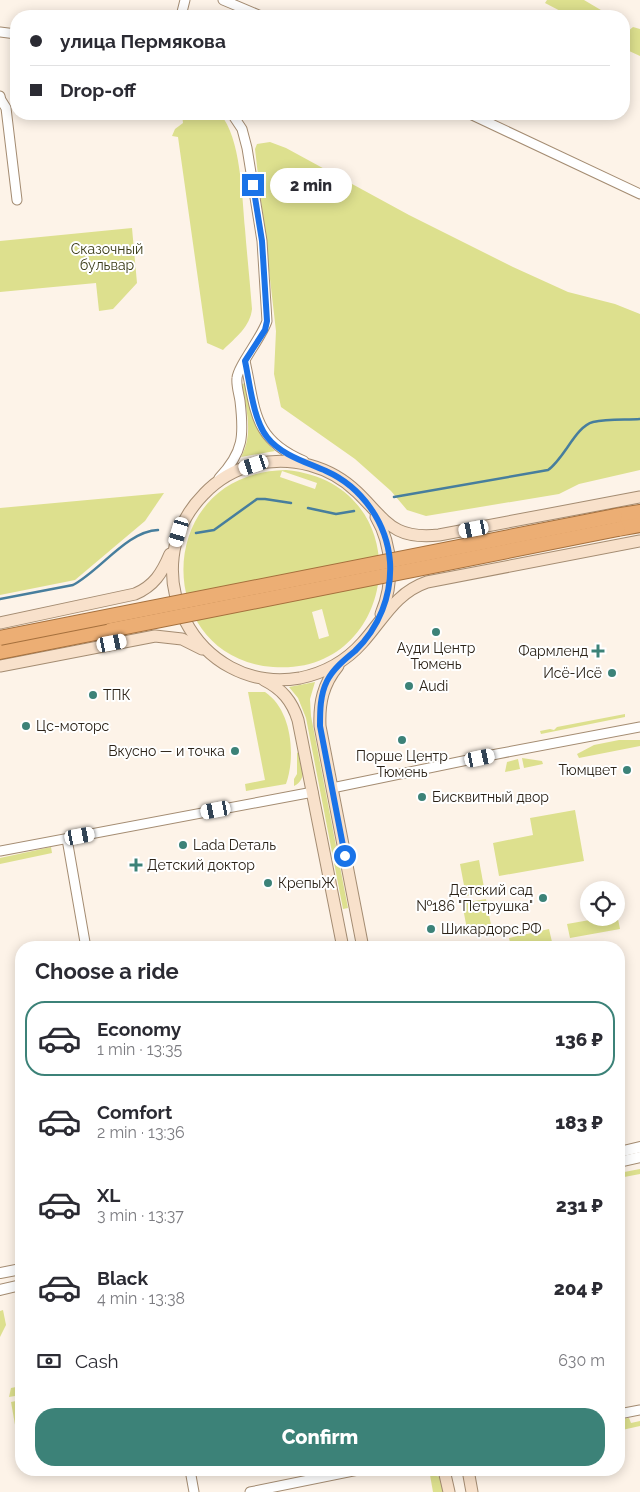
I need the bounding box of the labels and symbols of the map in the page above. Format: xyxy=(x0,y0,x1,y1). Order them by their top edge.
callout: 2 min xyxy=(270,168,353,202)
route end xyxy=(242,174,264,196)
park label: Сказочный бульвар xyxy=(71,241,143,273)
car xyxy=(237,453,270,477)
car xyxy=(167,515,190,549)
car xyxy=(457,519,490,539)
marker: Ауди Центр Тюмень xyxy=(430,626,442,638)
car xyxy=(95,633,128,653)
place label: Ауди Центр Тюмень xyxy=(397,640,476,672)
place label: Фармленд xyxy=(518,643,588,659)
marker: Фармленд xyxy=(592,645,604,657)
place label: Исё-Исё xyxy=(543,665,602,681)
marker: Исё-Исё xyxy=(606,667,618,679)
place label: Audi xyxy=(419,678,448,694)
marker: Audi xyxy=(403,680,415,692)
place label: ТПК xyxy=(103,687,131,703)
marker: ТПК xyxy=(87,689,99,701)
place label: Цс-моторс xyxy=(36,718,110,734)
marker: Цс-моторс xyxy=(20,720,32,732)
marker: Порше Центр Тюмень xyxy=(396,734,408,746)
place label: Вкусно — и точка xyxy=(108,743,225,759)
marker: Вкусно — и точка xyxy=(229,745,241,757)
place label: Порше Центр Тюмень xyxy=(356,748,448,780)
car xyxy=(463,748,496,768)
place label: Тюмцвет xyxy=(559,762,617,778)
marker: Тюмцвет xyxy=(621,764,633,776)
place label: Бисквитный двор xyxy=(432,789,549,805)
marker: Бисквитный двор xyxy=(416,791,428,803)
car xyxy=(199,800,232,820)
car xyxy=(63,826,96,846)
place label: Lada Dеталь xyxy=(193,837,276,853)
marker: Lada Dеталь xyxy=(177,839,189,851)
route start xyxy=(334,845,356,867)
place label: Детский доктор xyxy=(147,857,255,873)
marker: Детский доктор xyxy=(129,858,143,872)
place label: КрепыЖ xyxy=(278,875,335,891)
marker: КрепыЖ xyxy=(262,877,274,889)
place label: Детский сад №186 "Петрушка" xyxy=(416,882,533,914)
marker: Детский сад №186 "Петрушка" xyxy=(537,892,549,904)
place label: Шикардорс.РФ xyxy=(441,921,542,937)
marker: Шикардорс.РФ xyxy=(425,923,437,935)

